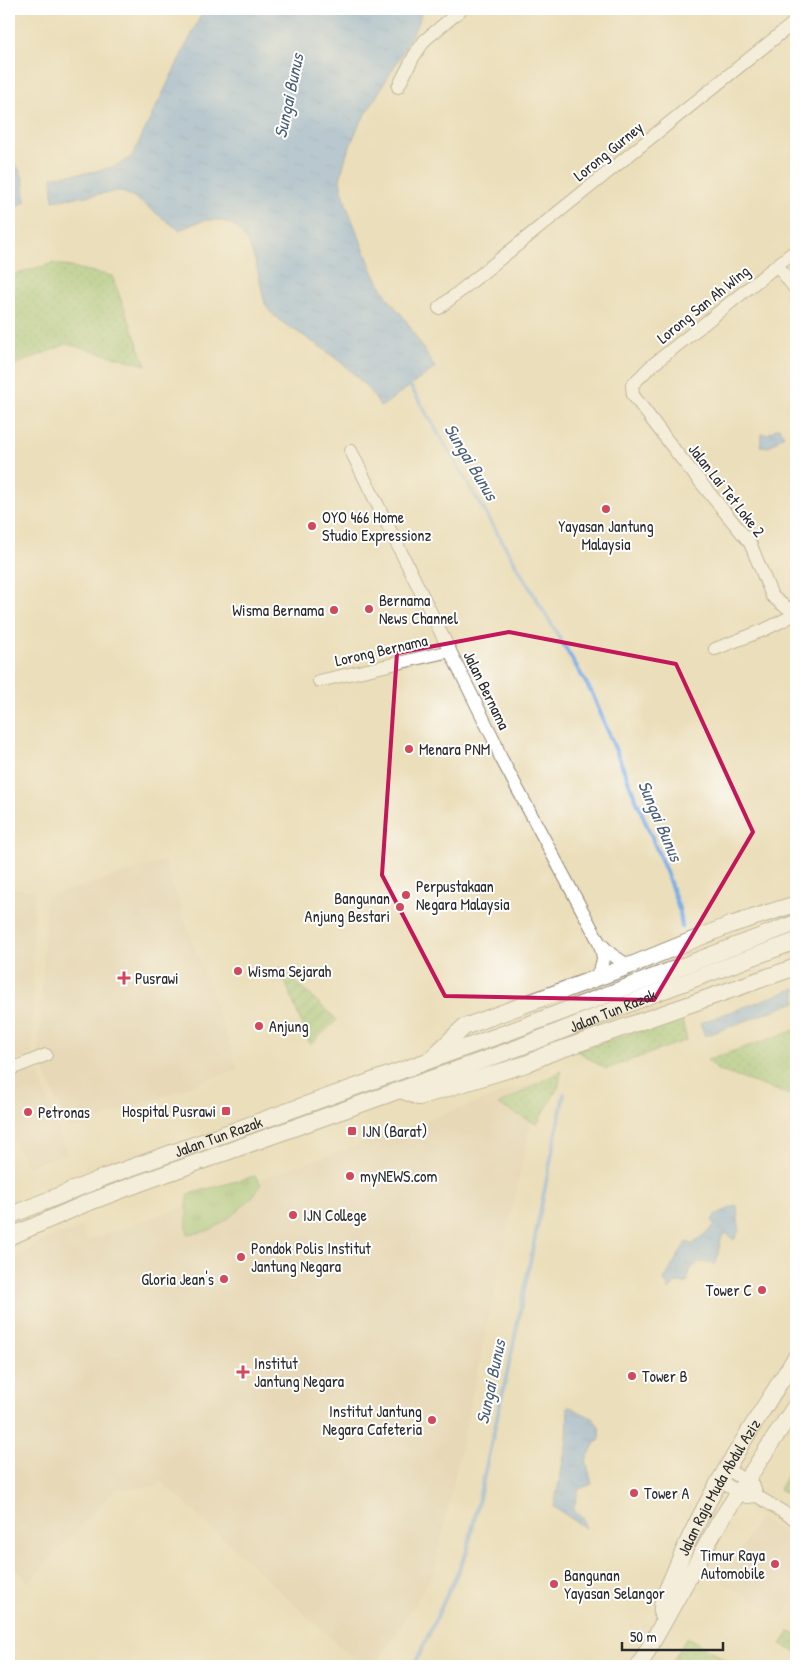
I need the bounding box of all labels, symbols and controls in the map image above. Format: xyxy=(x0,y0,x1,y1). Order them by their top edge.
water label: Sungai Bunus xyxy=(267,49,310,140)
street label: Lorong Gurney xyxy=(569,116,648,186)
street label: Lorong San Ah Wing xyxy=(652,260,754,348)
water label: Sungai Bunus xyxy=(439,419,505,507)
street label: Jalan Lai Tet Loke 2 xyxy=(684,439,771,542)
marker: Yayasan Jantung Malaysia xyxy=(600,503,612,515)
place label: OYO 466 Home Studio Expressionz xyxy=(322,506,431,546)
place label: Yayasan Jantung Malaysia xyxy=(558,515,654,555)
marker: OYO 466 Home Studio Expressionz xyxy=(306,520,318,532)
place label: Bernama News Channel xyxy=(379,589,459,629)
place label: Wisma Bernama xyxy=(232,599,324,621)
marker: Bernama News Channel xyxy=(363,603,375,615)
marker: Wisma Bernama xyxy=(328,604,340,616)
street label: Lorong Bernama xyxy=(333,629,429,671)
street label: Jalan Bernama xyxy=(458,647,516,733)
place label: Menara PNM xyxy=(419,738,490,760)
marker: Menara PNM xyxy=(403,743,415,755)
water label: Sungai Bunus xyxy=(632,777,689,867)
place label: Perpustakaan Negara Malaysia xyxy=(416,875,510,915)
place label: Bangunan Anjung Bestari xyxy=(305,887,390,927)
marker: Perpustakaan Negara Malaysia xyxy=(400,889,412,901)
marker: Bangunan Anjung Bestari xyxy=(394,901,406,913)
place label: Wisma Sejarah xyxy=(248,960,332,982)
marker: Wisma Sejarah xyxy=(232,965,244,977)
place label: Pusrawi xyxy=(135,967,179,989)
marker: Pusrawi xyxy=(117,971,131,985)
street label: Jalan Tun Razak xyxy=(566,983,660,1037)
place label: Anjung xyxy=(269,1015,309,1037)
marker: Anjung xyxy=(253,1020,265,1032)
place label: Hospital Pusrawi xyxy=(122,1100,216,1122)
place label: Petronas xyxy=(38,1101,90,1123)
marker: Hospital Pusrawi xyxy=(220,1105,232,1117)
marker: Petronas xyxy=(22,1106,34,1118)
street label: Jalan Tun Razak xyxy=(171,1110,266,1162)
place label: IJN (Barat) xyxy=(362,1120,427,1142)
marker: IJN (Barat) xyxy=(346,1125,358,1137)
place label: myNEWS.com xyxy=(360,1165,438,1187)
marker: myNEWS.com xyxy=(344,1170,356,1182)
place label: IJN College xyxy=(303,1204,367,1226)
marker: IJN College xyxy=(287,1209,299,1221)
place label: Pondok Polis Institut Jantung Negara xyxy=(251,1237,371,1277)
marker: Pondok Polis Institut Jantung Negara xyxy=(235,1251,247,1263)
place label: Gloria Jean's xyxy=(141,1268,214,1290)
marker: Gloria Jean's xyxy=(218,1273,230,1285)
place label: Tower C xyxy=(706,1279,752,1301)
marker: Tower C xyxy=(756,1284,768,1296)
water label: Sungai Bunus xyxy=(469,1335,512,1426)
place label: Institut Jantung Negara xyxy=(254,1352,344,1392)
marker: Institut Jantung Negara xyxy=(236,1365,250,1379)
place label: Tower B xyxy=(642,1365,688,1387)
marker: Tower B xyxy=(626,1370,638,1382)
place label: Institut Jantung Negara Cafeteria xyxy=(323,1400,422,1440)
marker: Institut Jantung Negara Cafeteria xyxy=(426,1414,438,1426)
street label: Jalan Raja Muda Abdul Aziz xyxy=(672,1414,765,1559)
place label: Tower A xyxy=(644,1482,690,1504)
marker: Tower A xyxy=(628,1487,640,1499)
place label: Timur Raya Automobile xyxy=(700,1544,766,1584)
marker: Timur Raya Automobile xyxy=(769,1558,781,1570)
place label: Bangunan Yayasan Selangor xyxy=(564,1564,665,1604)
marker: Bangunan Yayasan Selangor xyxy=(548,1578,560,1590)
scale bar xyxy=(622,1620,724,1652)
text: 50 m xyxy=(630,1626,657,1647)

